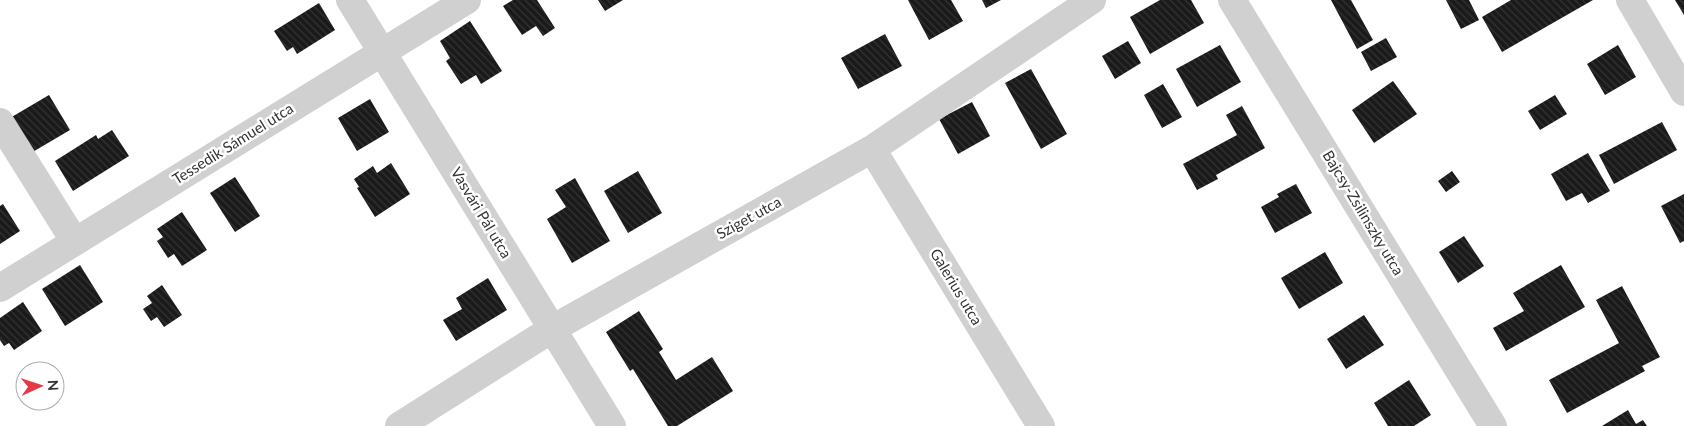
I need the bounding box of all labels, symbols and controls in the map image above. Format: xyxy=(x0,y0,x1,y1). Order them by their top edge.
street label: Tessedik Sámuel utca xyxy=(169,99,296,188)
street label: Bajcsy-Zsilinszky utca xyxy=(1319,147,1408,278)
street label: Vasvári Pál utca xyxy=(448,164,516,261)
street label: Sziget utca xyxy=(713,192,784,242)
street label: Galerius utca xyxy=(927,245,987,328)
north arrow xyxy=(15,361,65,411)
text: N xyxy=(45,379,62,391)

